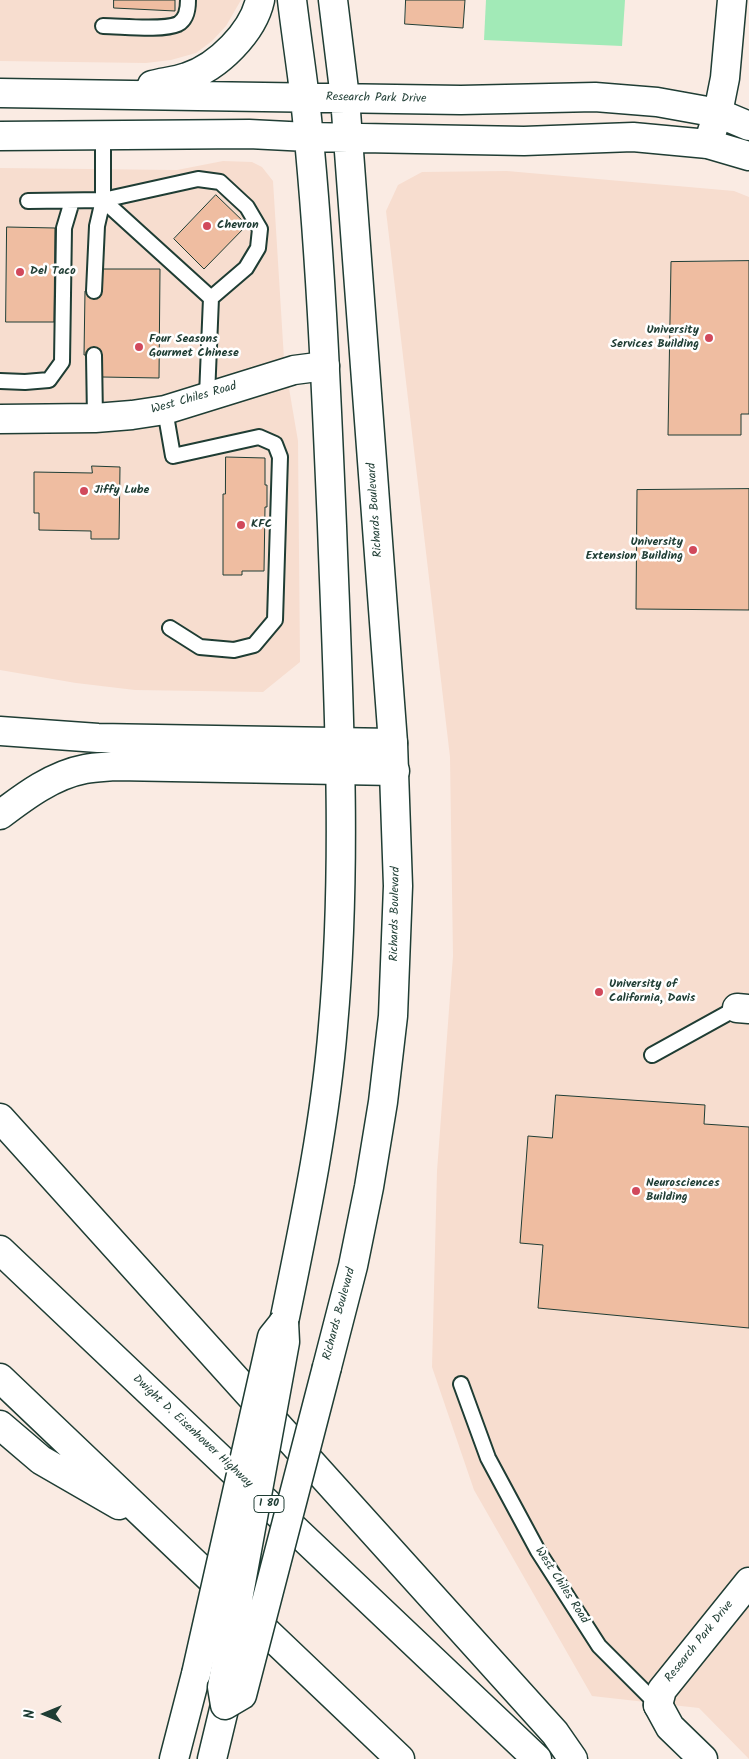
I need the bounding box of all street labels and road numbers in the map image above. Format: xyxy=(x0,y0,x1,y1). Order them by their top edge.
street label: Research Park Drive xyxy=(326,91,426,107)
street label: West Chiles Road xyxy=(150,380,238,418)
street label: Richards Boulevard xyxy=(366,462,386,558)
street label: Richards Boulevard xyxy=(388,866,404,962)
street label: Richards Boulevard xyxy=(321,1266,359,1362)
street label: Dwight D. Eisenhower Highway xyxy=(129,1373,255,1491)
road number: I 80 xyxy=(254,1496,284,1512)
street label: West Chiles Road xyxy=(531,1545,591,1627)
street label: Research Park Drive xyxy=(663,1598,737,1686)

